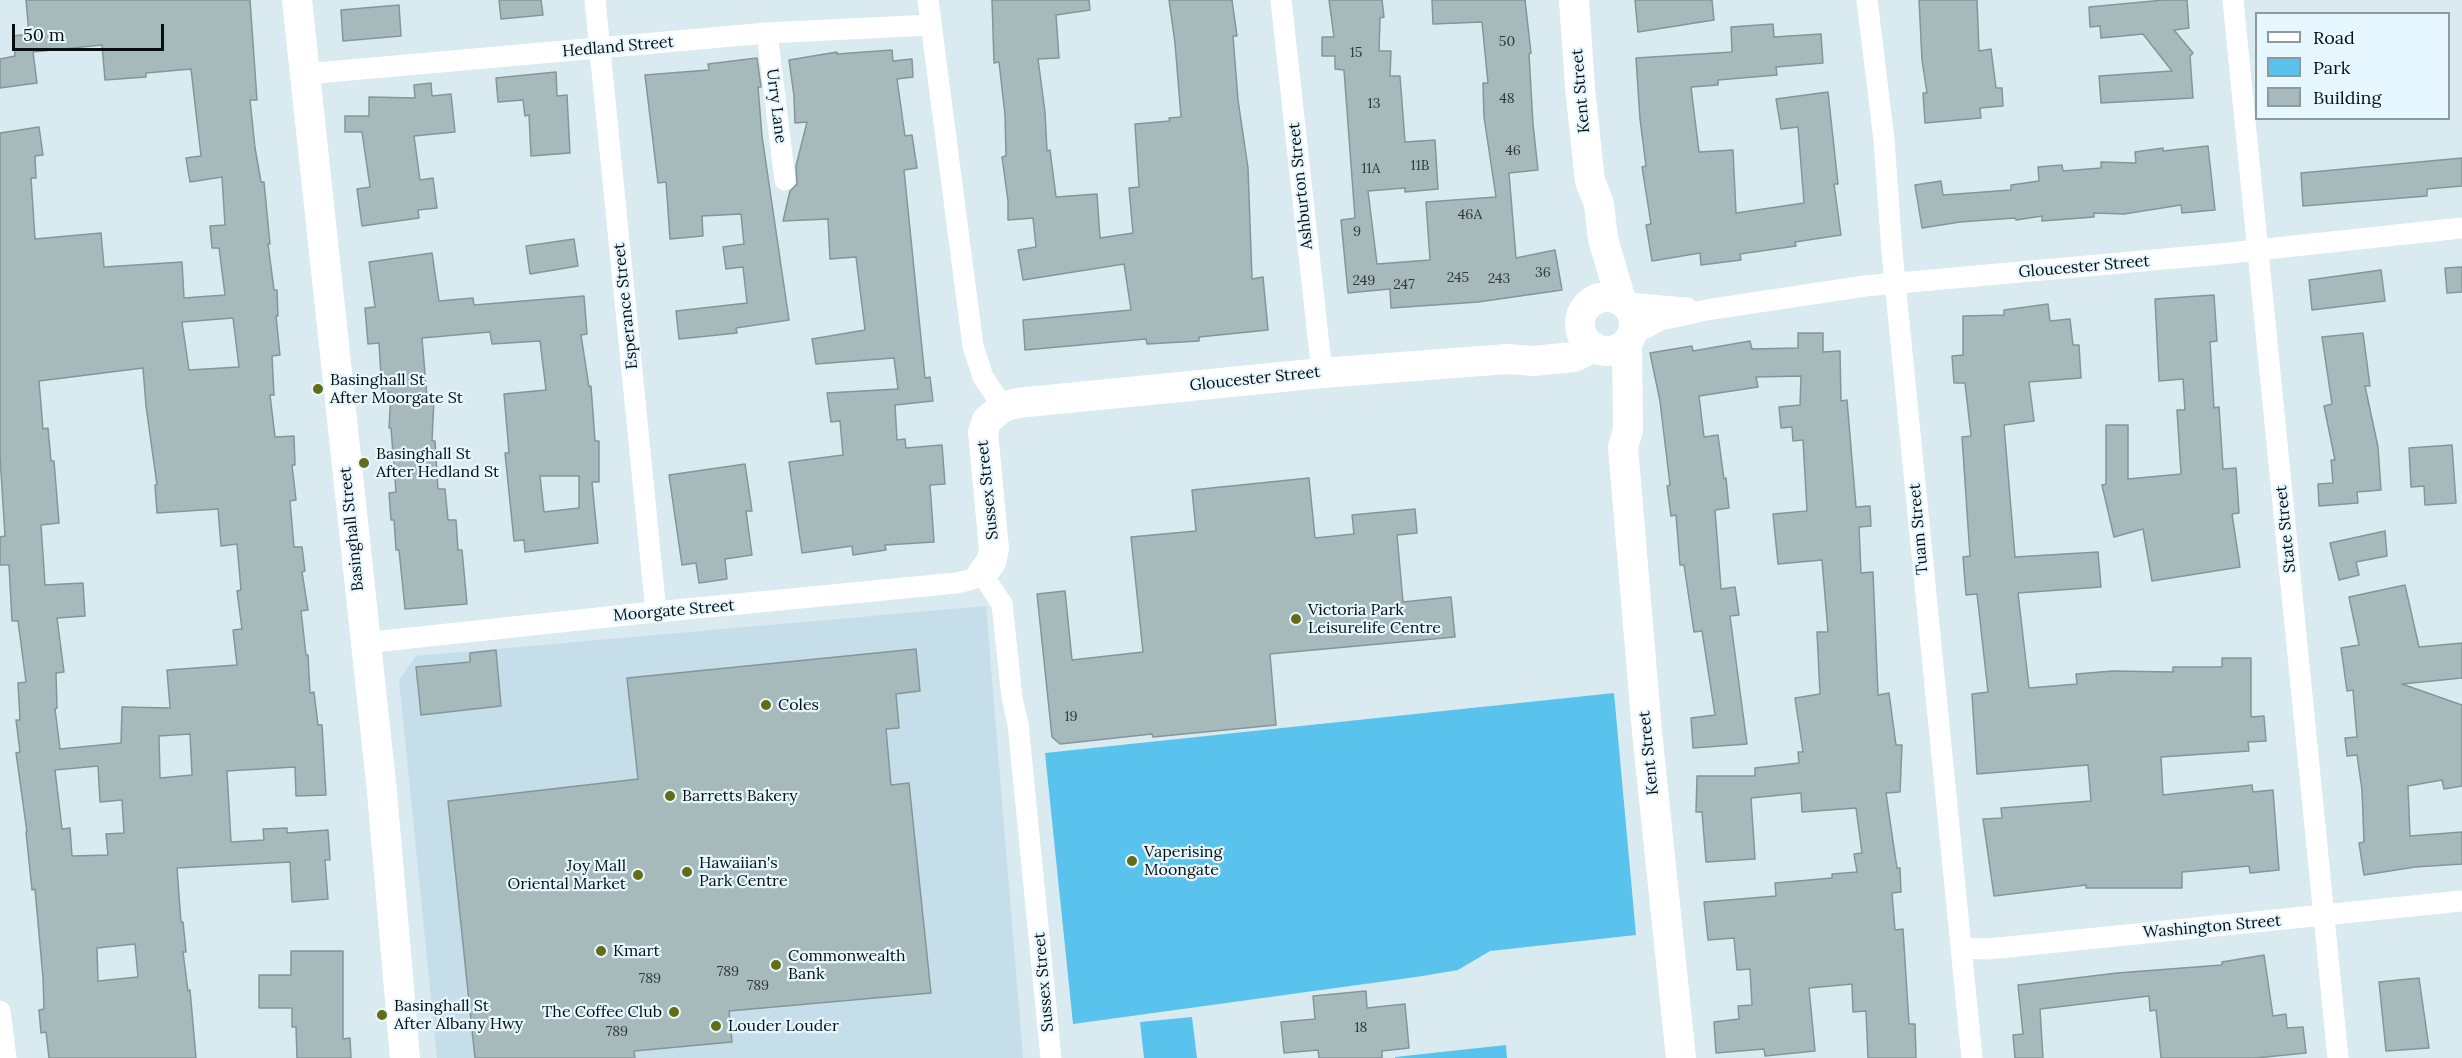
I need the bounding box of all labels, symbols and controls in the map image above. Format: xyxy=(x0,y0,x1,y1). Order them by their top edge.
scale bar xyxy=(15,12,166,50)
legend xyxy=(2255,12,2450,120)
text: 50 m xyxy=(23,23,65,46)
text: Road xyxy=(2313,26,2355,49)
street label: Hedland Street xyxy=(562,33,674,61)
house number: 50 xyxy=(1499,34,1515,50)
house number: 15 xyxy=(1350,45,1362,61)
street label: Kent Street xyxy=(1568,48,1594,134)
text: Park xyxy=(2313,56,2350,79)
street label: Urry Lane xyxy=(762,68,790,144)
text: Building xyxy=(2313,86,2381,109)
house number: 48 xyxy=(1499,91,1515,107)
house number: 13 xyxy=(1368,96,1380,112)
street label: Ashburton Street xyxy=(1285,121,1317,251)
house number: 46 xyxy=(1505,143,1521,159)
house number: 11B xyxy=(1411,158,1429,174)
house number: 11A xyxy=(1361,161,1381,177)
house number: 46A xyxy=(1458,207,1482,223)
house number: 9 xyxy=(1353,224,1361,240)
street label: Esperance Street xyxy=(610,242,642,370)
street label: Gloucester Street xyxy=(2018,252,2150,282)
house number: 36 xyxy=(1535,265,1551,281)
house number: 245 xyxy=(1447,270,1469,286)
house number: 243 xyxy=(1488,271,1510,287)
house number: 249 xyxy=(1353,273,1375,289)
house number: 247 xyxy=(1393,277,1415,293)
street label: Gloucester Street xyxy=(1189,363,1321,395)
place label: Basinghall St After Moorgate St xyxy=(330,370,463,408)
marker: Basinghall St After Moorgate St xyxy=(311,382,325,396)
street label: Sussex Street xyxy=(973,439,1003,541)
place label: Basinghall St After Hedland St xyxy=(376,444,499,482)
marker: Basinghall St After Hedland St xyxy=(357,456,371,470)
street label: Basinghall Street xyxy=(336,466,368,592)
street label: Tuam Street xyxy=(1905,482,1933,576)
street label: State Street xyxy=(2272,484,2300,574)
street label: Moorgate Street xyxy=(613,596,735,626)
place label: Victoria Park Leisurelife Centre xyxy=(1308,600,1441,638)
marker: Victoria Park Leisurelife Centre xyxy=(1289,612,1303,626)
place label: Coles xyxy=(778,695,819,715)
marker: Coles xyxy=(759,698,773,712)
house number: 19 xyxy=(1064,709,1078,725)
street label: Kent Street xyxy=(1635,710,1663,796)
place label: Barretts Bakery xyxy=(682,786,798,806)
marker: Barretts Bakery xyxy=(663,789,677,803)
place label: Vaperising Moongate xyxy=(1144,842,1222,880)
place label: Hawaiian's Park Centre xyxy=(699,853,788,891)
marker: Vaperising Moongate xyxy=(1125,854,1139,868)
place label: Joy Mall Oriental Market xyxy=(508,856,626,894)
marker: Hawaiian's Park Centre xyxy=(680,865,694,879)
marker: Joy Mall Oriental Market xyxy=(631,868,645,882)
street label: Washington Street xyxy=(2142,911,2282,943)
street label: Sussex Street xyxy=(1030,931,1058,1033)
place label: Kmart xyxy=(613,941,660,961)
marker: Kmart xyxy=(594,944,608,958)
place label: Commonwealth Bank xyxy=(788,946,906,984)
marker: Commonwealth Bank xyxy=(769,958,783,972)
house number: 789 xyxy=(717,964,739,980)
house number: 789 xyxy=(639,971,661,987)
house number: 789 xyxy=(747,978,769,994)
place label: Basinghall St After Albany Hwy xyxy=(394,996,523,1034)
place label: The Coffee Club xyxy=(542,1002,662,1022)
marker: The Coffee Club xyxy=(667,1005,681,1019)
marker: Basinghall St After Albany Hwy xyxy=(375,1008,389,1022)
place label: Louder Louder xyxy=(728,1016,839,1036)
marker: Louder Louder xyxy=(709,1019,723,1033)
house number: 18 xyxy=(1355,1020,1367,1036)
house number: 789 xyxy=(606,1024,628,1040)

